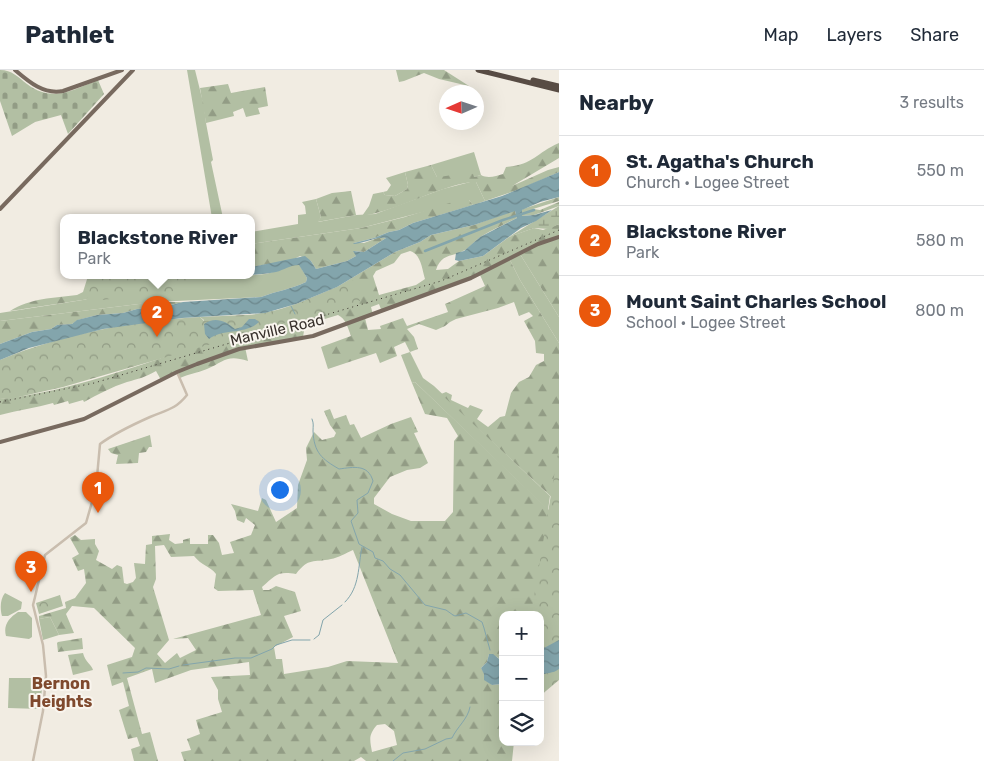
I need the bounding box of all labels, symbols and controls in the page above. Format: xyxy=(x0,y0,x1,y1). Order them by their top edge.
text: Pathlet xyxy=(25,21,114,49)
text: Map xyxy=(764,24,799,46)
text: Layers xyxy=(827,24,882,46)
text: Share xyxy=(910,24,959,46)
north arrow xyxy=(439,85,484,130)
text: Nearby xyxy=(579,90,654,115)
text: 3 results xyxy=(899,93,964,112)
text: St. Agatha's Church xyxy=(626,150,814,173)
text: 1 xyxy=(591,161,599,180)
text: 550 m xyxy=(917,161,964,180)
text: Church · Logee Street xyxy=(626,173,789,192)
popup xyxy=(60,214,255,279)
text: Blackstone River xyxy=(626,220,786,243)
text: Blackstone River xyxy=(77,226,238,249)
text: 2 xyxy=(590,231,600,250)
text: 580 m xyxy=(916,231,964,250)
text: Park xyxy=(626,243,659,262)
text: Park xyxy=(77,249,111,268)
text: Mount Saint Charles School xyxy=(626,290,886,313)
pin: 2 xyxy=(141,296,173,337)
text: 3 xyxy=(590,301,600,320)
text: 800 m xyxy=(915,301,964,320)
street label: Manville Road xyxy=(228,310,326,350)
text: School · Logee Street xyxy=(626,313,786,332)
pin: 1 xyxy=(82,472,114,513)
your location xyxy=(267,477,293,503)
pin: 3 xyxy=(15,551,47,592)
map controls xyxy=(499,611,544,746)
button: + xyxy=(499,611,544,656)
button: − xyxy=(499,656,544,701)
district label: Bernon Heights xyxy=(30,674,93,711)
button: layers xyxy=(499,701,544,746)

